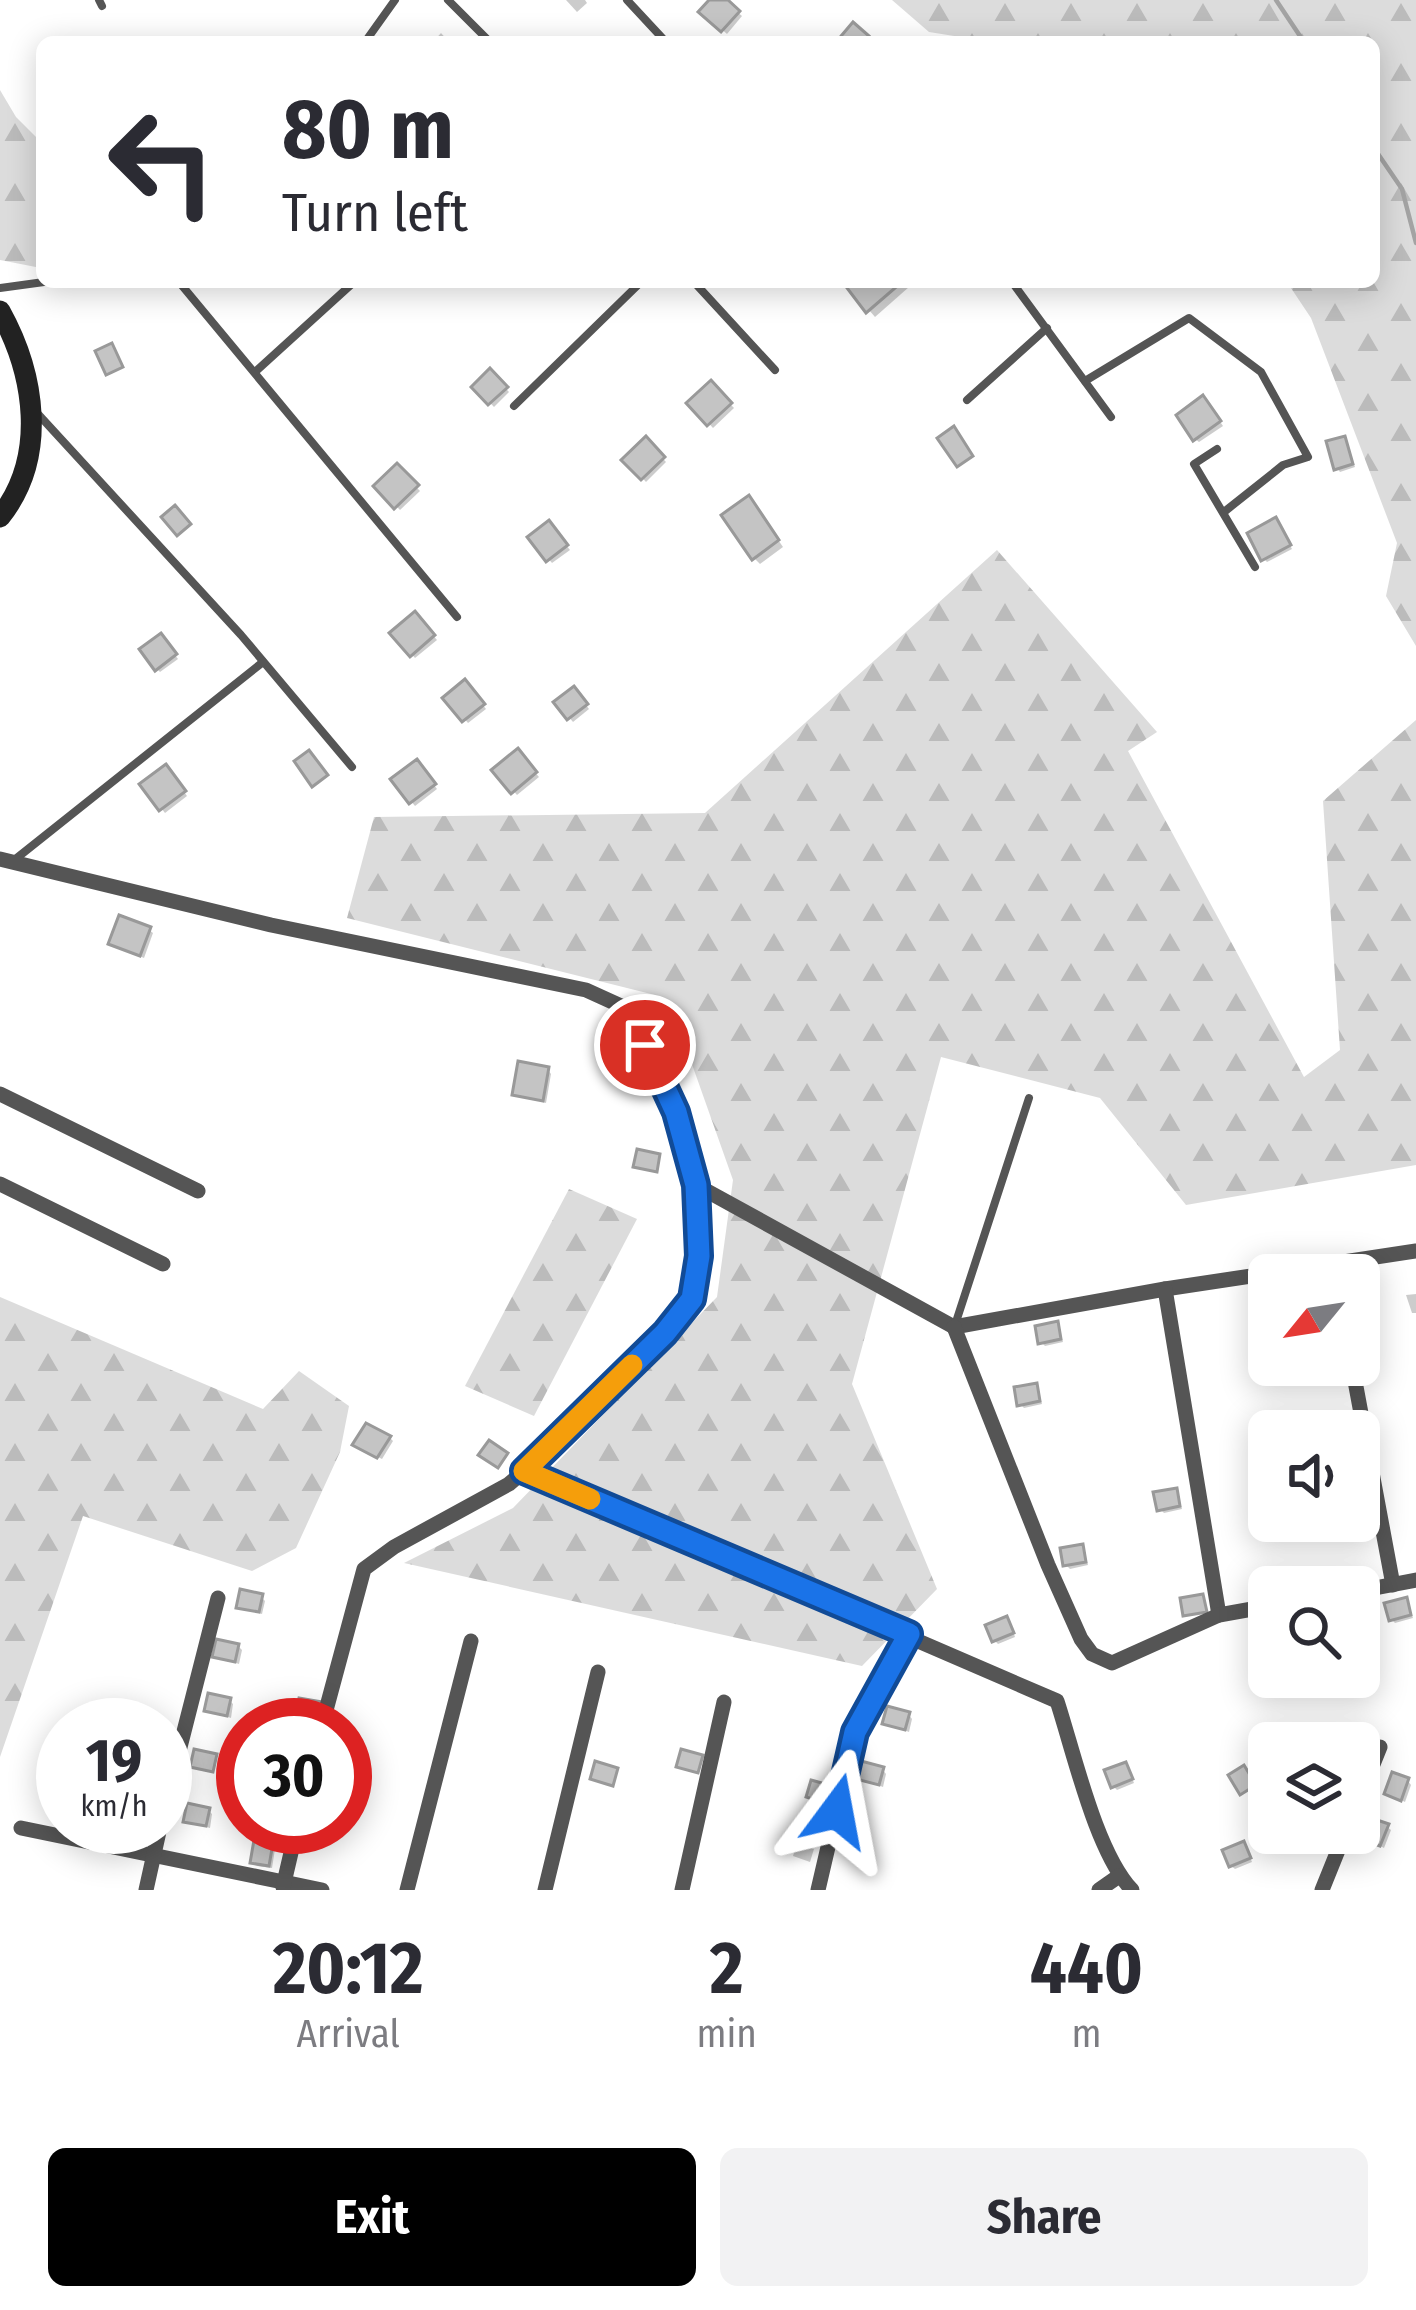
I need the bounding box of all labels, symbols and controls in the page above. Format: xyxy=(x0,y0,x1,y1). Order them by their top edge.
text: 80 m xyxy=(282,79,454,180)
icon: left xyxy=(84,84,240,240)
text: Turn left xyxy=(282,181,468,245)
pin xyxy=(594,994,696,1096)
icon: arrive xyxy=(612,1012,678,1078)
north arrow xyxy=(1248,1254,1380,1386)
map controls xyxy=(1248,1254,1380,1854)
button: sound xyxy=(1248,1410,1380,1542)
button: search xyxy=(1248,1566,1380,1698)
speed limit sign: 30 xyxy=(216,1698,372,1854)
button: layers xyxy=(1248,1722,1380,1854)
text: 19 xyxy=(86,1725,142,1797)
position arrow xyxy=(774,1748,900,1874)
text: km/h xyxy=(81,1788,147,1824)
text: 20:12 xyxy=(273,1926,423,2012)
text: 2 xyxy=(710,1926,743,2012)
text: 440 xyxy=(1030,1926,1143,2012)
text: Arrival xyxy=(297,2011,400,2057)
text: min xyxy=(696,2011,757,2057)
text: m xyxy=(1071,2011,1101,2057)
button: Exit xyxy=(48,2148,696,2286)
button: Share xyxy=(720,2148,1368,2286)

